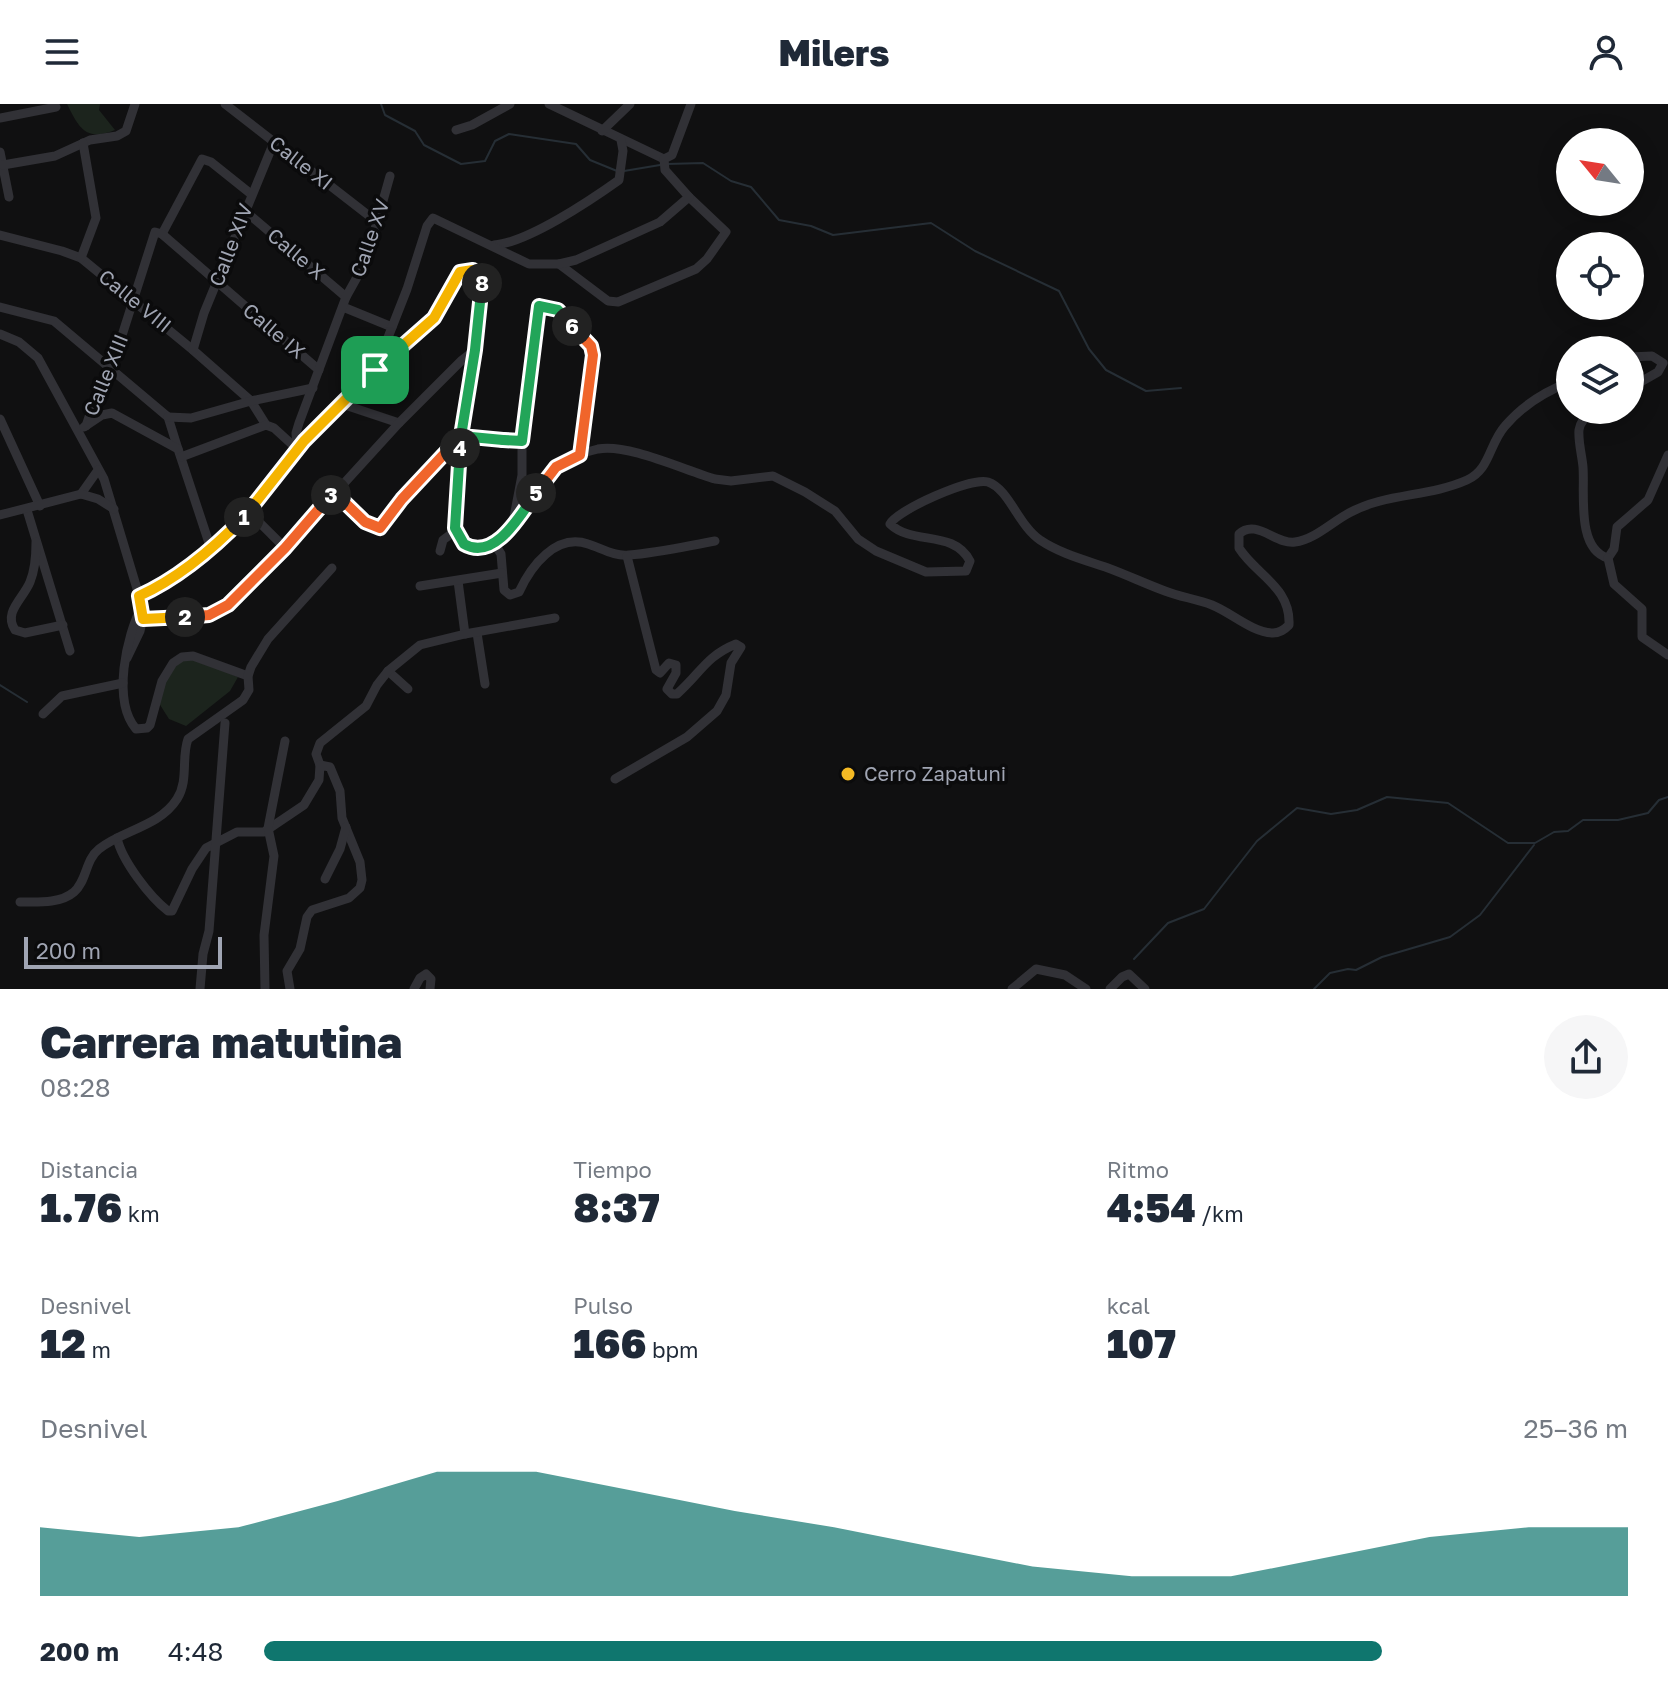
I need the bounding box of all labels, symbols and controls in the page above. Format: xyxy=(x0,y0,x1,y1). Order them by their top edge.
icon: menu xyxy=(40,30,84,74)
icon: person xyxy=(1584,30,1628,74)
text: Milers xyxy=(779,31,889,74)
north arrow xyxy=(1556,128,1644,216)
map controls xyxy=(1556,128,1644,424)
street label: Calle XI xyxy=(265,130,338,194)
street label: Calle XV xyxy=(345,196,394,280)
street label: Calle XIV xyxy=(203,200,257,290)
street label: Calle X xyxy=(263,222,330,284)
button: locate xyxy=(1556,232,1644,320)
pin: 8 xyxy=(462,263,502,303)
street label: Calle VIII xyxy=(95,264,177,337)
text: 8 xyxy=(475,269,489,296)
street label: Calle IX xyxy=(239,297,311,363)
pin: 6 xyxy=(552,306,592,346)
text: 6 xyxy=(565,312,579,339)
street label: Calle XIII xyxy=(78,330,132,419)
pin xyxy=(341,336,409,404)
button: layers xyxy=(1556,336,1644,424)
icon: arrive xyxy=(353,348,397,392)
pin: 4 xyxy=(440,428,480,468)
text: 4 xyxy=(453,434,467,461)
pin: 5 xyxy=(516,473,556,513)
pin: 3 xyxy=(311,475,351,515)
text: 5 xyxy=(529,479,543,506)
text: 3 xyxy=(324,481,338,508)
pin: 1 xyxy=(224,497,264,537)
text: 1 xyxy=(238,503,250,530)
pin: 2 xyxy=(165,597,205,637)
text: 2 xyxy=(178,603,192,630)
place label: Cerro Zapatuni xyxy=(864,761,1006,785)
marker: Cerro Zapatuni xyxy=(839,765,857,783)
scale bar xyxy=(24,933,222,969)
text: 200 m xyxy=(36,937,101,964)
text: Carrera matutina xyxy=(40,1015,402,1068)
button: share xyxy=(1544,1015,1628,1099)
text: 08:28 xyxy=(40,1072,111,1103)
text: Distancia xyxy=(40,1156,138,1183)
text: Tiempo xyxy=(573,1156,652,1183)
text: Ritmo xyxy=(1107,1156,1169,1183)
text: 1.76 xyxy=(40,1183,122,1231)
text: 8:37 xyxy=(573,1183,660,1231)
text: 4:54 xyxy=(1107,1183,1196,1231)
text: km xyxy=(122,1200,160,1227)
text: /km xyxy=(1196,1200,1244,1227)
text: Desnivel xyxy=(40,1292,131,1319)
text: Pulso xyxy=(573,1292,633,1319)
text: kcal xyxy=(1107,1292,1150,1319)
text: 12 xyxy=(40,1319,86,1367)
text: 166 xyxy=(573,1319,646,1367)
text: 107 xyxy=(1107,1319,1176,1367)
text: m xyxy=(86,1336,111,1363)
text: bpm xyxy=(646,1336,698,1363)
text: Desnivel xyxy=(40,1413,147,1444)
text: 25–36 m xyxy=(1524,1413,1628,1444)
text: 200 m xyxy=(40,1636,119,1667)
text: 4:48 xyxy=(168,1636,223,1667)

